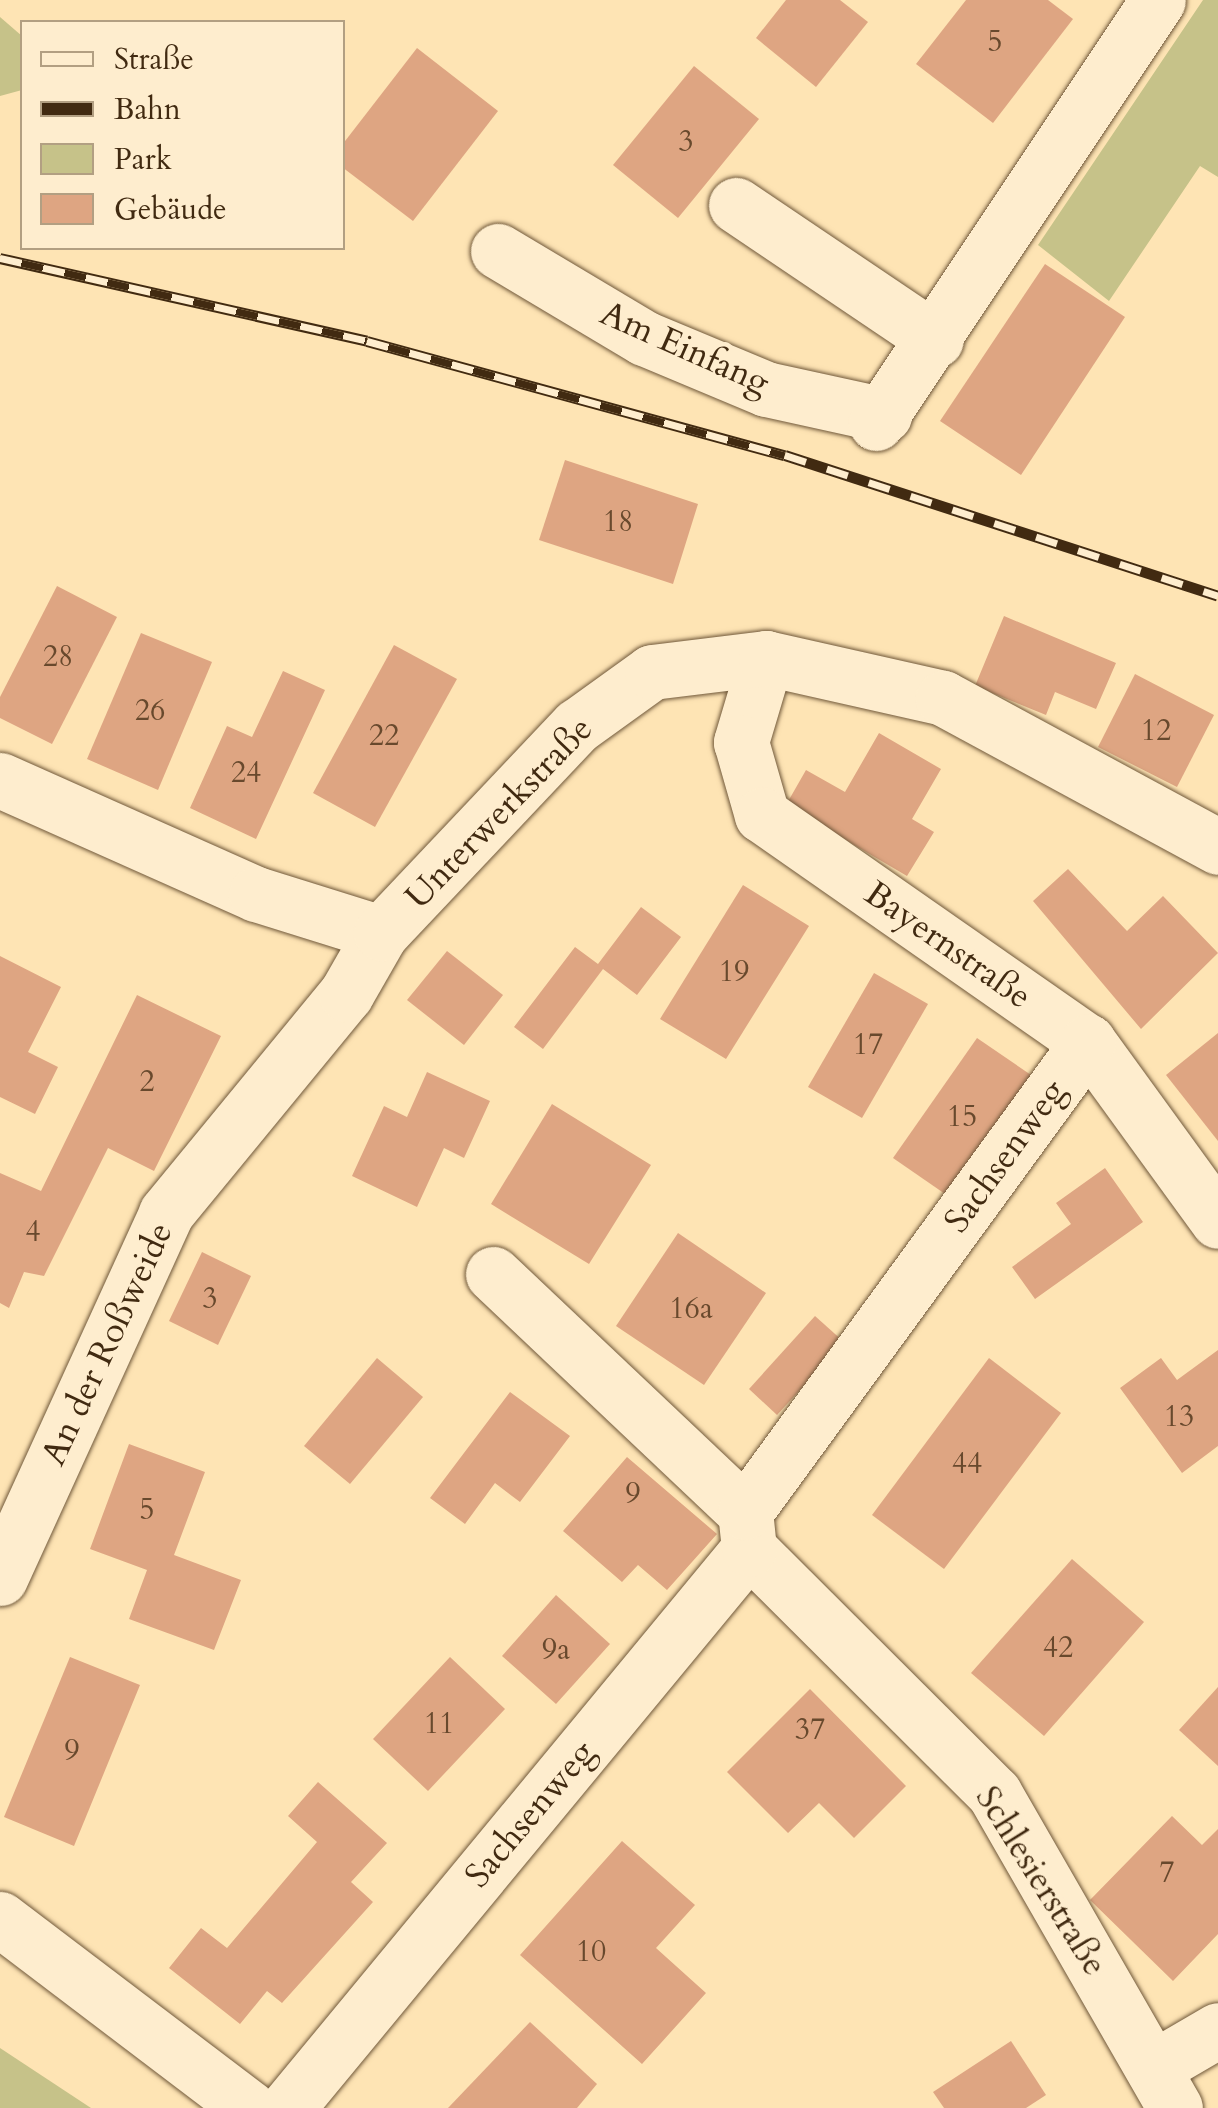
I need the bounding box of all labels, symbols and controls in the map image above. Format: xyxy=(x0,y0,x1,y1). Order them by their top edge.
legend xyxy=(20,20,345,250)
house number: 5 xyxy=(987,24,1003,60)
text: Straße xyxy=(114,39,194,80)
text: Bahn xyxy=(114,89,181,130)
house number: 3 xyxy=(678,124,694,160)
text: Park xyxy=(114,139,172,180)
text: Gebäude xyxy=(114,189,227,230)
street label: Am Einfang xyxy=(594,292,776,404)
house number: 18 xyxy=(603,504,633,540)
house number: 28 xyxy=(43,639,73,675)
house number: 26 xyxy=(135,693,165,729)
street label: Unterwerkstraße xyxy=(397,708,601,918)
house number: 12 xyxy=(1141,713,1171,749)
house number: 22 xyxy=(369,718,399,754)
house number: 24 xyxy=(231,755,261,791)
street label: Bayernstraße xyxy=(857,872,1039,1018)
house number: 19 xyxy=(719,954,749,990)
house number: 17 xyxy=(853,1027,883,1063)
house number: 2 xyxy=(139,1064,155,1100)
street label: Sachsenweg xyxy=(935,1071,1075,1241)
house number: 15 xyxy=(947,1099,977,1135)
house number: 4 xyxy=(25,1214,41,1250)
street label: An der Roßweide xyxy=(32,1216,182,1472)
house number: 3 xyxy=(202,1281,218,1317)
house number: 16a xyxy=(669,1291,713,1327)
house number: 13 xyxy=(1164,1399,1194,1435)
house number: 44 xyxy=(952,1446,982,1482)
house number: 9 xyxy=(625,1476,641,1512)
house number: 5 xyxy=(139,1492,155,1528)
house number: 42 xyxy=(1043,1630,1073,1666)
house number: 9a xyxy=(542,1632,570,1668)
house number: 11 xyxy=(424,1706,454,1742)
house number: 37 xyxy=(795,1712,825,1748)
street label: Sachsenweg xyxy=(456,1732,604,1896)
house number: 9 xyxy=(64,1733,80,1769)
street label: Schlesierstraße xyxy=(966,1779,1116,1983)
house number: 7 xyxy=(1159,1855,1175,1891)
house number: 10 xyxy=(576,1934,606,1970)

